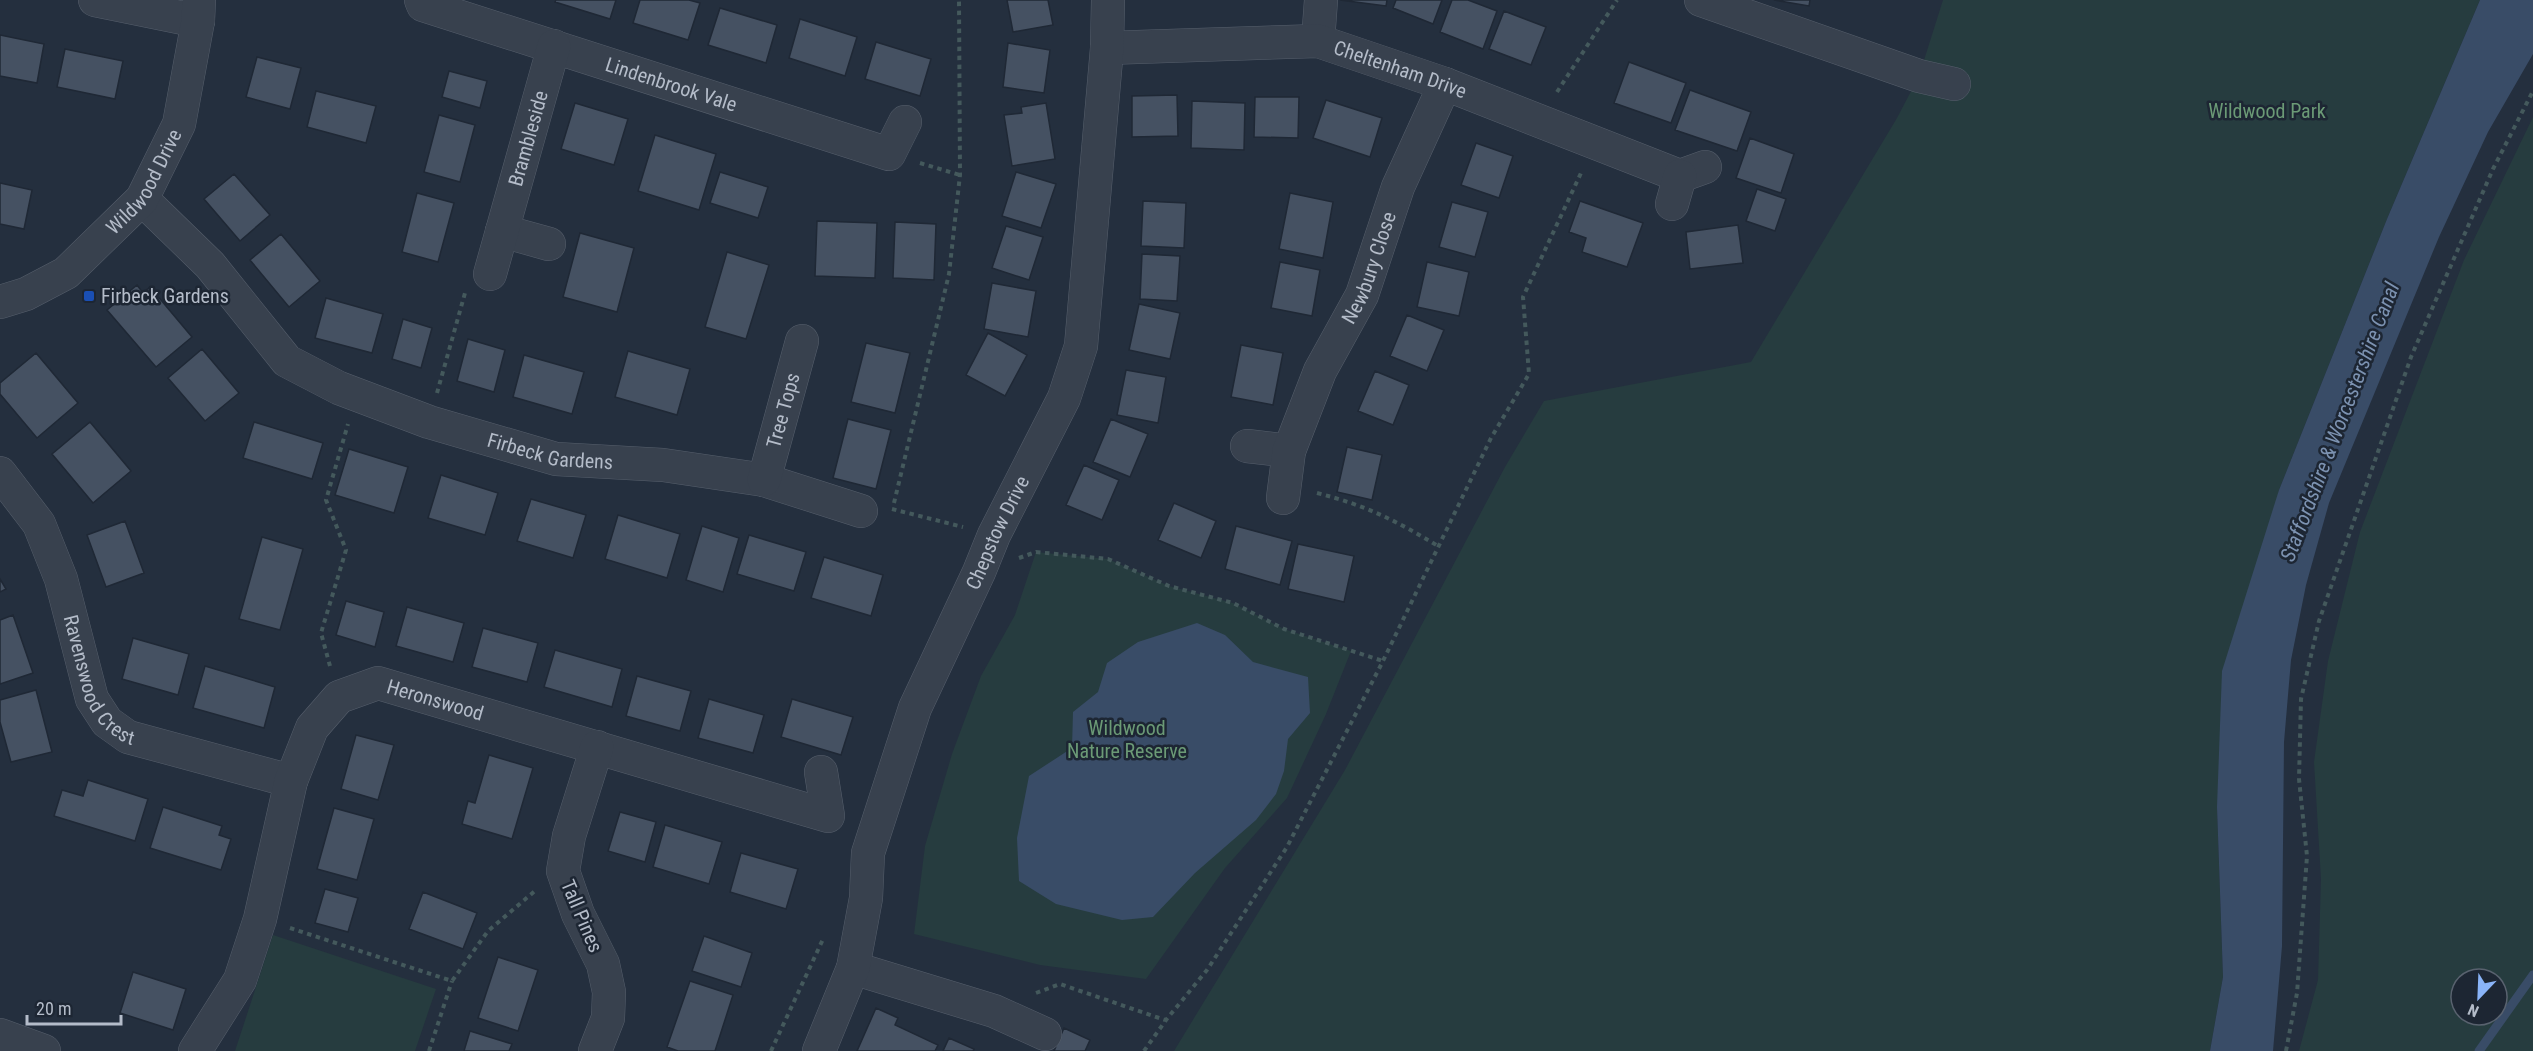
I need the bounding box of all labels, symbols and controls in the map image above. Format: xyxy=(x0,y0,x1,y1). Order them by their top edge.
street label: Cheltenham Drive xyxy=(1331,35,1470,103)
street label: Lindenbrook Vale xyxy=(603,52,740,117)
street label: Brambleside xyxy=(503,88,553,189)
park label: Wildwood Park xyxy=(2208,99,2326,123)
street label: Wildwood Drive xyxy=(101,125,187,239)
street label: Newbury Close xyxy=(1336,209,1401,328)
water label: Staffordshire & Worcestershire Canal xyxy=(2276,279,2404,565)
place label: Firbeck Gardens xyxy=(101,284,229,308)
marker: Firbeck Gardens xyxy=(82,289,96,303)
street label: Tree Tops xyxy=(761,370,805,451)
street label: Firbeck Gardens xyxy=(485,428,614,474)
street label: Chepstow Drive xyxy=(960,472,1034,593)
street label: Ravenswood Crest xyxy=(59,612,137,750)
street label: Heronswood xyxy=(384,674,486,726)
park label: Wildwood Nature Reserve xyxy=(1067,716,1187,763)
street label: Tall Pines xyxy=(556,876,608,956)
north arrow xyxy=(2449,967,2509,1027)
scale bar xyxy=(27,988,122,1026)
text: 20 m xyxy=(36,998,71,1019)
text: N xyxy=(2465,1000,2482,1021)

